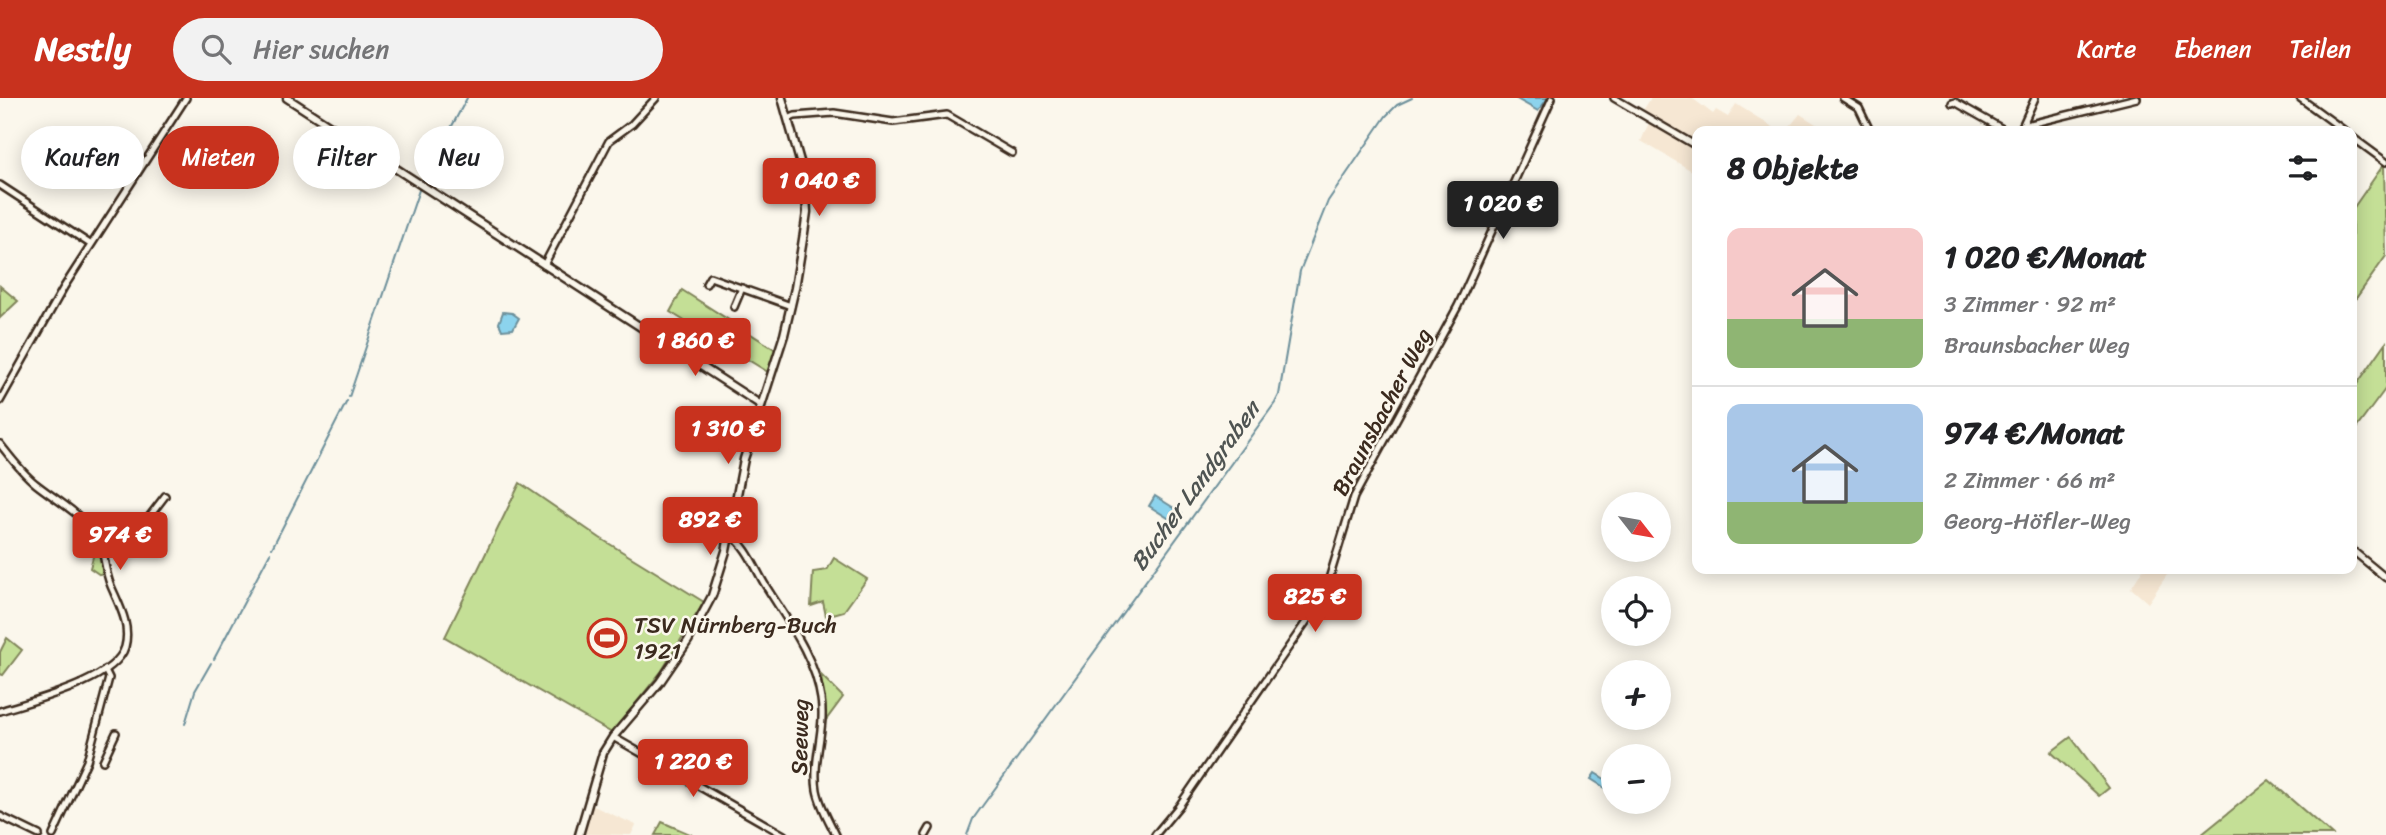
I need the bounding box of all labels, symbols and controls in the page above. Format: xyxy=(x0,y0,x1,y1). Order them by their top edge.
search box xyxy=(173,18,663,81)
text: Nestly xyxy=(35,20,131,78)
text: Hier suchen xyxy=(253,26,389,72)
text: Karte xyxy=(2077,28,2136,70)
text: Ebenen xyxy=(2174,28,2252,70)
text: Teilen xyxy=(2290,28,2351,70)
icon: search xyxy=(197,30,235,68)
chip: Kaufen xyxy=(21,126,144,189)
chip: Mieten xyxy=(158,126,279,189)
chip: Filter xyxy=(293,126,400,189)
chip: Neu xyxy=(414,126,504,189)
text: 8 Objekte xyxy=(1727,141,1858,195)
icon: filters xyxy=(2284,149,2322,187)
pin: 1 040 € xyxy=(754,158,884,218)
text: 1 040 € xyxy=(779,160,859,201)
pin: 1 020 € xyxy=(1438,181,1568,241)
text: 1 020 € xyxy=(1463,183,1543,224)
text: 1 020 €/Monat xyxy=(1944,230,2147,284)
icon: home xyxy=(1783,256,1867,340)
text: 3 Zimmer · 92 m² xyxy=(1944,284,2116,325)
pin: 1 860 € xyxy=(630,318,760,378)
text: 1 860 € xyxy=(656,320,734,361)
street label: Braunsbacher Weg xyxy=(1320,320,1444,504)
text: Braunsbacher Weg xyxy=(1944,325,2130,366)
water label: Bucher Landgraben xyxy=(1119,390,1273,580)
pin: 1 310 € xyxy=(663,406,793,466)
text: 974 €/Monat xyxy=(1944,406,2125,460)
text: 1 310 € xyxy=(691,408,765,449)
icon: home xyxy=(1783,432,1867,516)
text: 2 Zimmer · 66 m² xyxy=(1944,460,2116,501)
north arrow xyxy=(1601,492,1671,562)
map controls xyxy=(1601,492,1671,814)
pin: 892 € xyxy=(661,498,759,557)
text: 892 € xyxy=(679,499,741,540)
text: Georg-Höfler-Weg xyxy=(1944,501,2131,542)
pin: 974 € xyxy=(71,512,169,572)
text: 974 € xyxy=(89,514,151,555)
pin: 825 € xyxy=(1266,574,1364,634)
text: 825 € xyxy=(1284,576,1346,617)
button: locate xyxy=(1601,576,1671,646)
place label: TSV Nürnberg-Buch 1921 xyxy=(634,605,837,672)
sports icon: TSV Nürnberg-Buch 1921 xyxy=(586,617,628,659)
button: + xyxy=(1601,660,1671,730)
street label: Seeweg xyxy=(779,698,821,776)
pin: 1 220 € xyxy=(628,740,758,799)
text: 1 220 € xyxy=(654,741,732,782)
button: − xyxy=(1601,744,1671,814)

